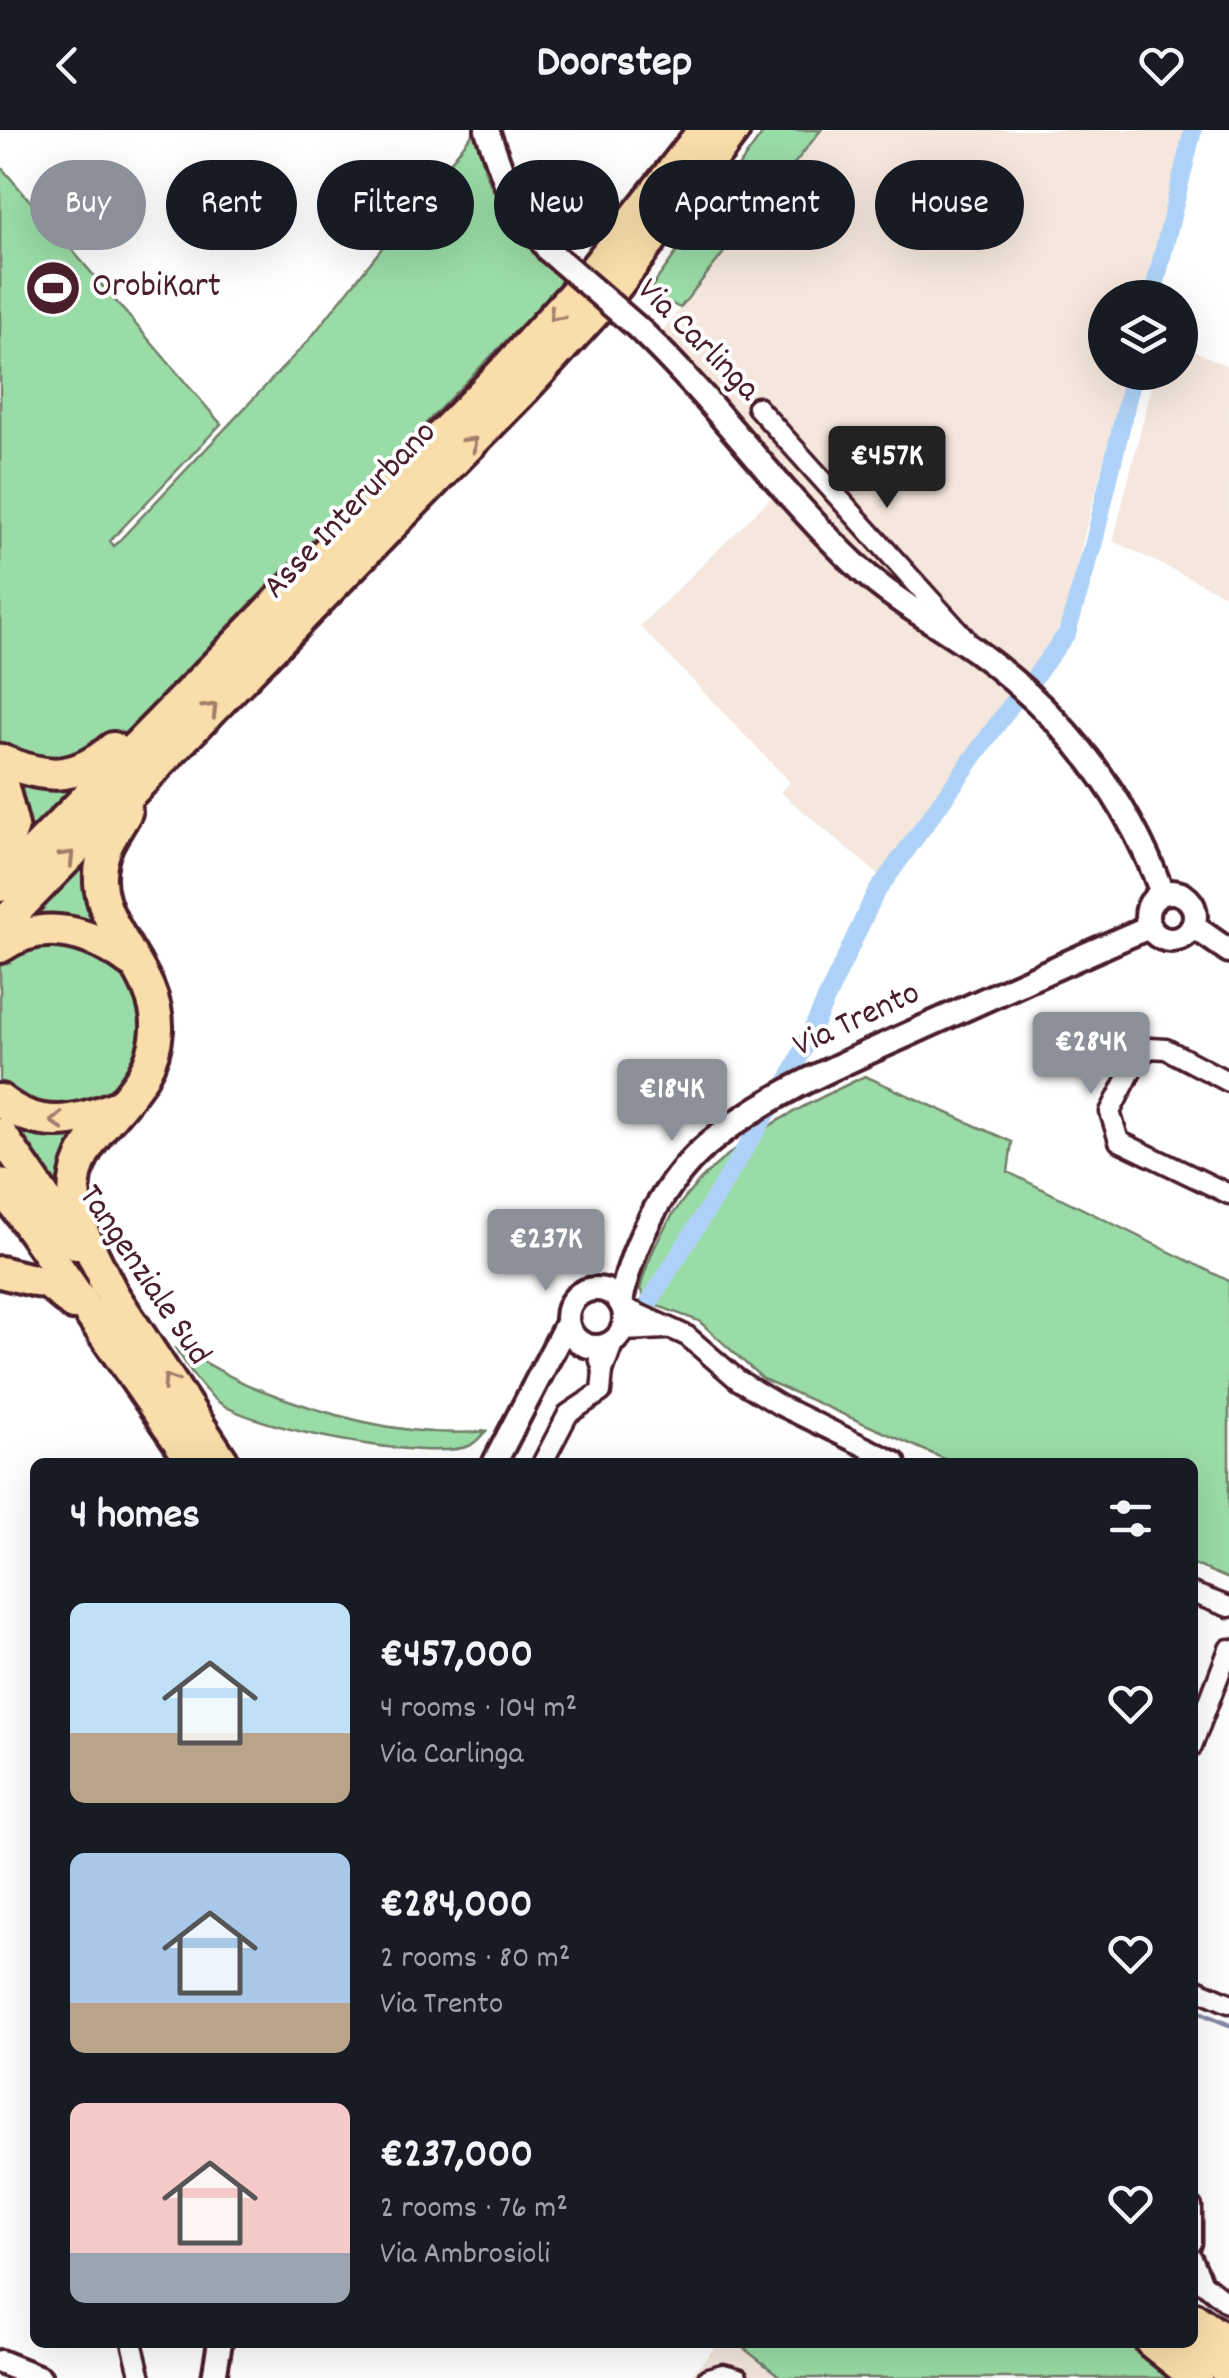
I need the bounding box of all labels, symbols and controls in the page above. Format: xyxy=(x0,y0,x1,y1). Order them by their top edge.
text: Doorstep xyxy=(536,33,693,97)
icon: back xyxy=(40,38,95,93)
icon: heart xyxy=(1134,38,1189,93)
chip: Buy xyxy=(30,160,146,250)
chip: Rent xyxy=(166,160,297,250)
chip: Filters xyxy=(317,160,474,250)
chip: New xyxy=(494,160,619,250)
chip: Apartment xyxy=(639,160,855,250)
chip: House xyxy=(875,160,1024,250)
sports icon: OrobiKart xyxy=(23,258,83,318)
place label: OrobiKart xyxy=(92,263,221,313)
street label: Via Carlinga xyxy=(624,268,771,415)
map controls xyxy=(1088,280,1198,390)
button: layers xyxy=(1088,280,1198,390)
one-way arrow xyxy=(549,303,567,322)
street label: Asse Interurbano xyxy=(253,410,449,612)
pin: €457K xyxy=(817,426,957,511)
text: €457K xyxy=(851,435,924,481)
one-way arrow xyxy=(459,436,477,454)
one-way arrow xyxy=(199,702,217,720)
one-way arrow xyxy=(56,850,74,868)
street label: Via Trento xyxy=(785,970,929,1072)
pin: €284K xyxy=(1021,1012,1161,1097)
text: €284K xyxy=(1055,1021,1127,1067)
pin: €184K xyxy=(602,1059,742,1144)
text: €184K xyxy=(639,1068,705,1114)
one-way arrow xyxy=(49,1110,65,1131)
street label: Tangenziale Sud xyxy=(64,1176,222,1376)
pin: €237K xyxy=(476,1209,616,1294)
text: €237K xyxy=(509,1218,583,1264)
one-way arrow xyxy=(163,1374,182,1392)
text: 4 homes xyxy=(70,1488,200,1548)
icon: filters xyxy=(1103,1491,1158,1546)
text: €457,000 xyxy=(380,1627,533,1687)
icon: home xyxy=(150,1643,270,1763)
icon: heart xyxy=(1103,1676,1158,1731)
text: 4 rooms · 104 m² xyxy=(380,1687,577,1733)
text: Via Carlinga xyxy=(380,1733,524,1779)
text: €284,000 xyxy=(380,1877,533,1937)
icon: home xyxy=(150,1893,270,2013)
icon: heart xyxy=(1103,1926,1158,1981)
text: 2 rooms · 80 m² xyxy=(380,1937,570,1983)
text: Via Trento xyxy=(380,1983,503,2029)
text: €237,000 xyxy=(380,2127,533,2187)
icon: home xyxy=(150,2143,270,2263)
icon: heart xyxy=(1103,2176,1158,2231)
text: 2 rooms · 76 m² xyxy=(380,2187,568,2233)
text: Via Ambrosioli xyxy=(380,2233,550,2279)

